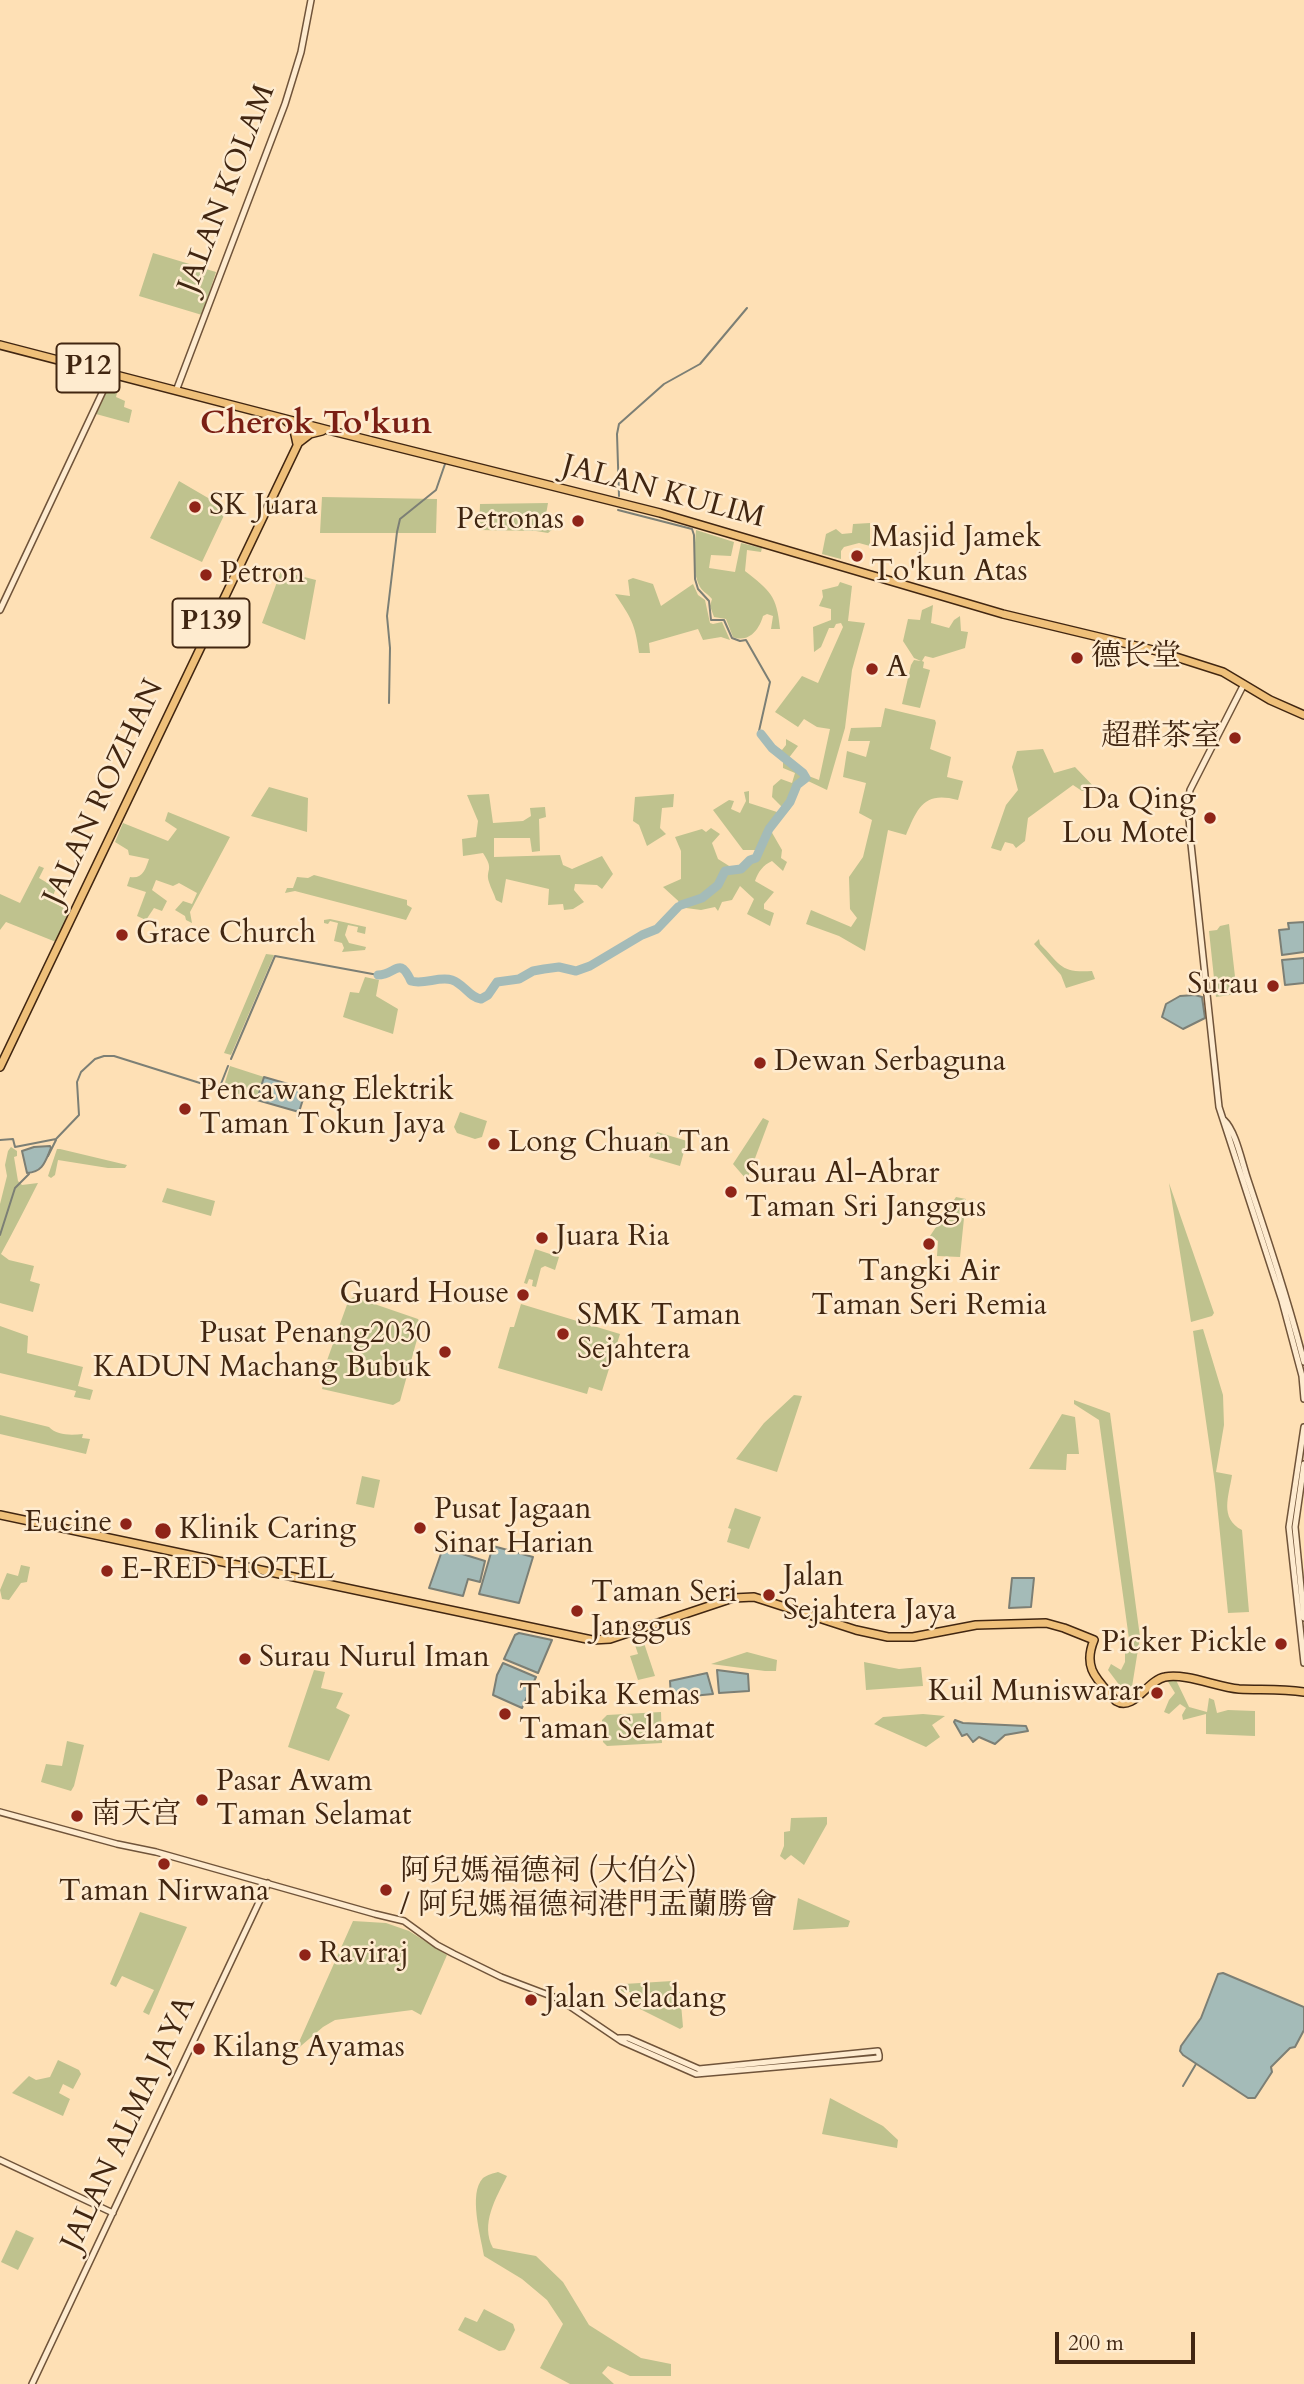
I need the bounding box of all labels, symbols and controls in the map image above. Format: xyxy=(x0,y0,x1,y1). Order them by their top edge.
street label: JALAN KOLAM xyxy=(172,80,284,298)
road number: P12 xyxy=(56,344,119,392)
district label: Cherok To'kun xyxy=(200,405,432,445)
street label: JALAN KULIM xyxy=(558,449,768,537)
place label: SK Juara xyxy=(209,489,318,525)
marker: SK Juara xyxy=(187,499,203,515)
place label: Petronas xyxy=(456,503,564,539)
marker: Petronas xyxy=(570,513,586,529)
place label: Masjid Jamek To'kun Atas xyxy=(871,521,1041,592)
marker: Masjid Jamek To'kun Atas xyxy=(849,548,865,564)
place label: Petron xyxy=(220,557,305,593)
marker: Petron xyxy=(198,567,214,583)
road number: P139 xyxy=(172,598,249,648)
place label: 德长堂 xyxy=(1091,640,1181,676)
marker: 德长堂 xyxy=(1069,650,1085,666)
place label: A xyxy=(886,651,907,687)
marker: A xyxy=(864,661,880,677)
street label: JALAN ROZHAN xyxy=(37,674,173,912)
place label: 超群茶室 xyxy=(1101,720,1221,756)
marker: 超群茶室 xyxy=(1227,730,1243,746)
place label: Da Qing Lou Motel xyxy=(1062,783,1196,854)
marker: Da Qing Lou Motel xyxy=(1202,810,1218,826)
place label: Grace Church xyxy=(136,917,316,953)
marker: Grace Church xyxy=(114,927,130,943)
place label: Surau xyxy=(1187,968,1259,1004)
marker: Surau xyxy=(1265,978,1281,994)
place label: Dewan Serbaguna xyxy=(774,1045,1006,1081)
marker: Dewan Serbaguna xyxy=(752,1055,768,1071)
place label: Pencawang Elektrik Taman Tokun Jaya xyxy=(199,1074,454,1144)
marker: Pencawang Elektrik Taman Tokun Jaya xyxy=(177,1101,193,1117)
place label: Long Chuan Tan xyxy=(508,1126,730,1162)
marker: Long Chuan Tan xyxy=(486,1136,502,1152)
place label: Surau Al-Abrar Taman Sri Janggus xyxy=(745,1157,986,1228)
marker: Surau Al-Abrar Taman Sri Janggus xyxy=(723,1184,739,1200)
place label: Juara Ria xyxy=(556,1220,670,1256)
marker: Juara Ria xyxy=(534,1230,550,1246)
marker: Tangki Air Taman Seri Remia xyxy=(921,1236,937,1252)
place label: Tangki Air Taman Seri Remia xyxy=(811,1255,1047,1326)
place label: Guard House xyxy=(339,1277,509,1313)
marker: Guard House xyxy=(515,1287,531,1303)
place label: SMK Taman Sejahtera xyxy=(577,1299,741,1370)
place label: Pusat Penang2030 KADUN Machang Bubuk xyxy=(93,1317,431,1388)
marker: SMK Taman Sejahtera xyxy=(555,1326,571,1342)
marker: Pusat Penang2030 KADUN Machang Bubuk xyxy=(437,1344,453,1360)
place label: Pusat Jagaan Sinar Harian xyxy=(434,1493,594,1564)
place label: Eucine xyxy=(24,1506,112,1542)
place label: Klinik Caring xyxy=(179,1513,356,1549)
marker: Eucine xyxy=(118,1516,134,1532)
marker: Pusat Jagaan Sinar Harian xyxy=(412,1520,428,1536)
marker: Klinik Caring xyxy=(153,1521,173,1541)
place label: E-RED HOTEL xyxy=(121,1553,334,1589)
place label: Jalan Sejahtera Jaya xyxy=(783,1560,957,1630)
marker: E-RED HOTEL xyxy=(99,1563,115,1579)
place label: Taman Seri Janggus xyxy=(591,1576,737,1646)
marker: Jalan Sejahtera Jaya xyxy=(761,1587,777,1603)
marker: Taman Seri Janggus xyxy=(569,1603,585,1619)
place label: Picker Pickle xyxy=(1101,1626,1267,1662)
marker: Picker Pickle xyxy=(1273,1636,1289,1652)
place label: Surau Nurul Iman xyxy=(259,1641,490,1677)
marker: Surau Nurul Iman xyxy=(237,1651,253,1667)
place label: Kuil Muniswarar xyxy=(928,1675,1143,1711)
place label: Tabika Kemas Taman Selamat xyxy=(519,1679,714,1750)
marker: Kuil Muniswarar xyxy=(1149,1685,1165,1701)
marker: Tabika Kemas Taman Selamat xyxy=(497,1706,513,1722)
place label: Pasar Awam Taman Selamat xyxy=(216,1765,411,1836)
marker: Pasar Awam Taman Selamat xyxy=(194,1792,210,1808)
place label: 南天宫 xyxy=(91,1798,181,1834)
marker: 南天宫 xyxy=(69,1808,85,1824)
place label: 阿兒媽福德祠 (大伯公) / 阿兒媽福德祠港門盂蘭勝會 xyxy=(400,1855,778,1926)
marker: Taman Nirwana xyxy=(156,1856,172,1872)
place label: Taman Nirwana xyxy=(59,1875,269,1911)
marker: 阿兒媽福德祠 (大伯公) / 阿兒媽福德祠港門盂蘭勝會 xyxy=(378,1882,394,1898)
place label: Raviraj xyxy=(319,1937,409,1973)
marker: Raviraj xyxy=(297,1947,313,1963)
place label: Jalan Seladang xyxy=(545,1982,726,2018)
street label: JALAN ALMA JAYA xyxy=(55,1991,205,2257)
marker: Jalan Seladang xyxy=(523,1992,539,2008)
place label: Kilang Ayamas xyxy=(213,2031,405,2067)
marker: Kilang Ayamas xyxy=(191,2041,207,2057)
scale bar xyxy=(1059,2318,1199,2362)
text: 200 m xyxy=(1068,2329,1124,2358)

